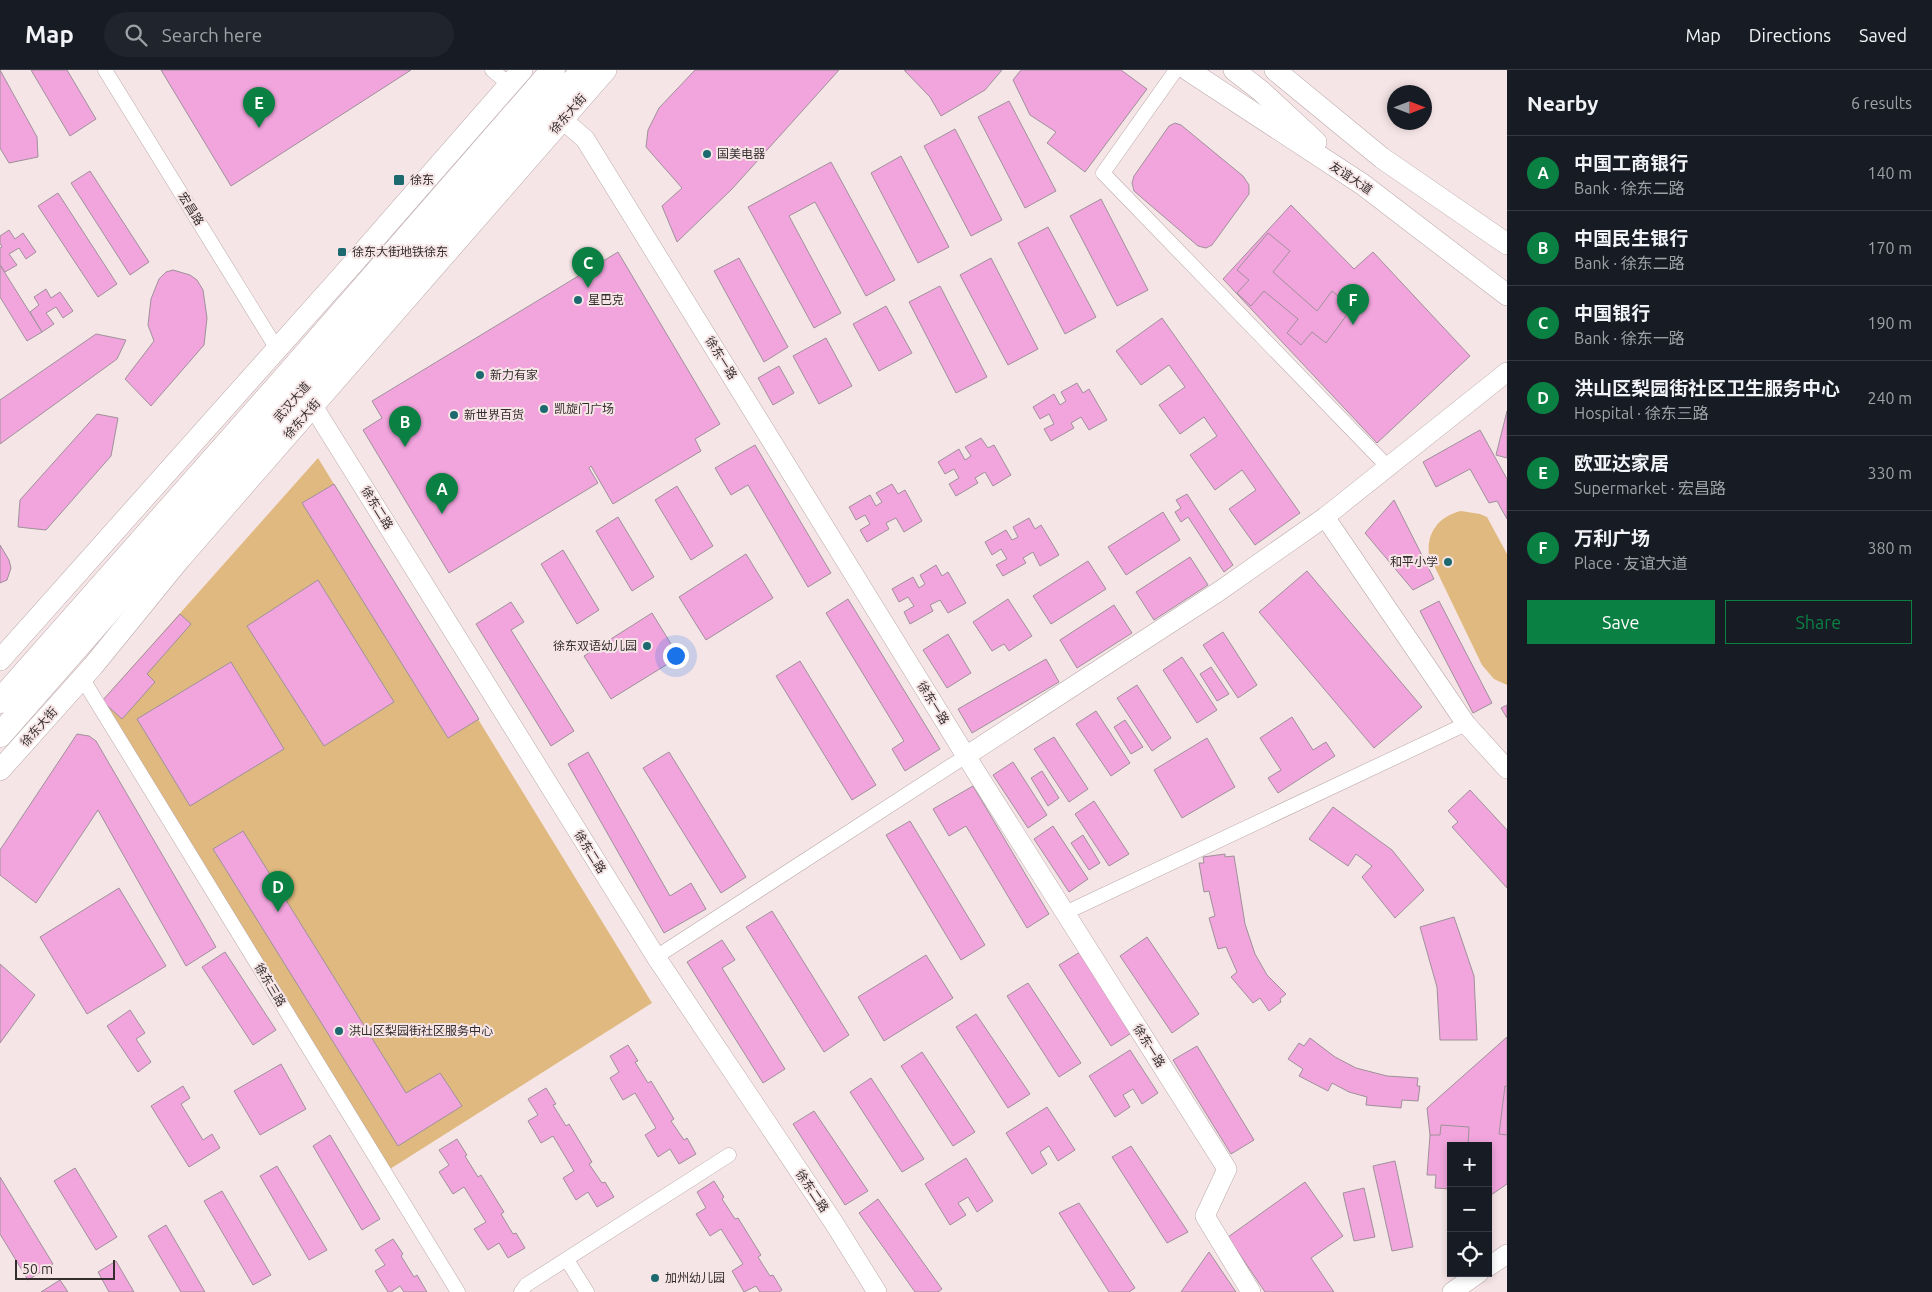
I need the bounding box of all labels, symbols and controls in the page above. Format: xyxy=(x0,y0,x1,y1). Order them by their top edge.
search box xyxy=(104,12,454,57)
text: Map xyxy=(25,21,74,48)
icon: search xyxy=(122,21,150,49)
text: Search here xyxy=(162,24,262,46)
text: Map xyxy=(1685,25,1721,45)
text: Directions xyxy=(1749,25,1831,45)
text: Saved xyxy=(1859,25,1907,45)
north arrow xyxy=(1387,85,1432,130)
pin: E xyxy=(243,87,275,128)
street label: 徐东大街 xyxy=(547,91,588,136)
text: Nearby xyxy=(1527,91,1598,115)
text: 6 results xyxy=(1851,94,1912,112)
place label: 国美电器 xyxy=(717,147,765,160)
marker: 国美电器 xyxy=(701,148,713,160)
text: 中国工商银行 xyxy=(1574,152,1688,174)
street label: 友谊大道 xyxy=(1328,159,1375,196)
text: A xyxy=(1537,164,1549,182)
text: 140 m xyxy=(1867,164,1912,182)
marker: 徐东 xyxy=(392,173,406,187)
place label: 徐东 xyxy=(410,173,434,186)
text: Bank · 徐东二路 xyxy=(1574,179,1685,197)
street label: 宏昌路 xyxy=(176,190,206,227)
text: 中国民生银行 xyxy=(1574,227,1688,249)
text: B xyxy=(1538,239,1548,257)
text: 170 m xyxy=(1867,239,1912,257)
place label: 徐东大街地铁徐东 xyxy=(352,245,448,258)
marker: 徐东大街地铁徐东 xyxy=(336,246,348,258)
pin: C xyxy=(572,247,604,288)
text: Bank · 徐东二路 xyxy=(1574,254,1685,272)
pin: F xyxy=(1337,284,1369,325)
place label: 星巴克 xyxy=(588,293,624,306)
marker: 星巴克 xyxy=(572,294,584,306)
text: 中国银行 xyxy=(1574,302,1650,324)
text: C xyxy=(1538,314,1548,332)
text: 190 m xyxy=(1867,314,1912,332)
text: Bank · 徐东一路 xyxy=(1574,329,1685,347)
street label: 徐东一路 xyxy=(703,334,740,382)
place label: 新力有家 xyxy=(490,368,538,381)
marker: 新力有家 xyxy=(474,369,486,381)
text: 洪山区梨园街社区卫生服务中心 xyxy=(1574,377,1840,399)
street label: 武汉大道 xyxy=(271,379,312,424)
text: D xyxy=(1537,389,1549,407)
text: 240 m xyxy=(1867,389,1912,407)
street label: 徐东大街 xyxy=(281,396,322,441)
place label: 凯旋门广场 xyxy=(554,402,614,415)
marker: 凯旋门广场 xyxy=(538,403,550,415)
text: Hospital · 徐东三路 xyxy=(1574,404,1709,422)
pin: B xyxy=(389,406,421,447)
place label: 新世界百货 xyxy=(464,408,524,421)
marker: 新世界百货 xyxy=(448,409,460,421)
text: 欧亚达家居 xyxy=(1574,452,1669,474)
text: E xyxy=(1538,464,1548,482)
text: 330 m xyxy=(1867,464,1912,482)
pin: A xyxy=(426,473,458,514)
text: Supermarket · 宏昌路 xyxy=(1574,479,1726,497)
street label: 徐东二路 xyxy=(359,484,396,532)
text: 万利广场 xyxy=(1574,527,1650,549)
text: F xyxy=(1539,539,1548,557)
text: 380 m xyxy=(1867,539,1912,557)
text: Place · 友谊大道 xyxy=(1574,554,1688,572)
place label: 和平小学 xyxy=(1390,555,1438,568)
marker: 和平小学 xyxy=(1442,556,1454,568)
button: Save xyxy=(1527,600,1715,644)
button: Share xyxy=(1725,600,1912,644)
place label: 徐东双语幼儿园 xyxy=(553,639,637,652)
marker: 徐东双语幼儿园 xyxy=(641,640,653,652)
your location xyxy=(663,643,689,669)
street label: 徐东一路 xyxy=(915,679,952,727)
street label: 徐东大街 xyxy=(18,704,60,749)
street label: 徐东二路 xyxy=(572,828,609,876)
pin: D xyxy=(262,871,294,912)
street label: 徐东三路 xyxy=(252,961,288,1009)
street label: 徐东一路 xyxy=(1131,1022,1168,1070)
place label: 洪山区梨园街社区服务中心 xyxy=(349,1024,493,1037)
marker: 洪山区梨园街社区服务中心 xyxy=(333,1025,345,1037)
map controls xyxy=(1447,1142,1492,1277)
button: + xyxy=(1447,1142,1492,1187)
street label: 徐东二路 xyxy=(794,1167,831,1214)
button: − xyxy=(1447,1187,1492,1232)
button: locate xyxy=(1447,1232,1492,1277)
scale bar xyxy=(15,1257,115,1280)
text: 50 m xyxy=(22,1261,53,1277)
place label: 加州幼儿园 xyxy=(665,1271,725,1284)
marker: 加州幼儿园 xyxy=(649,1272,661,1284)

